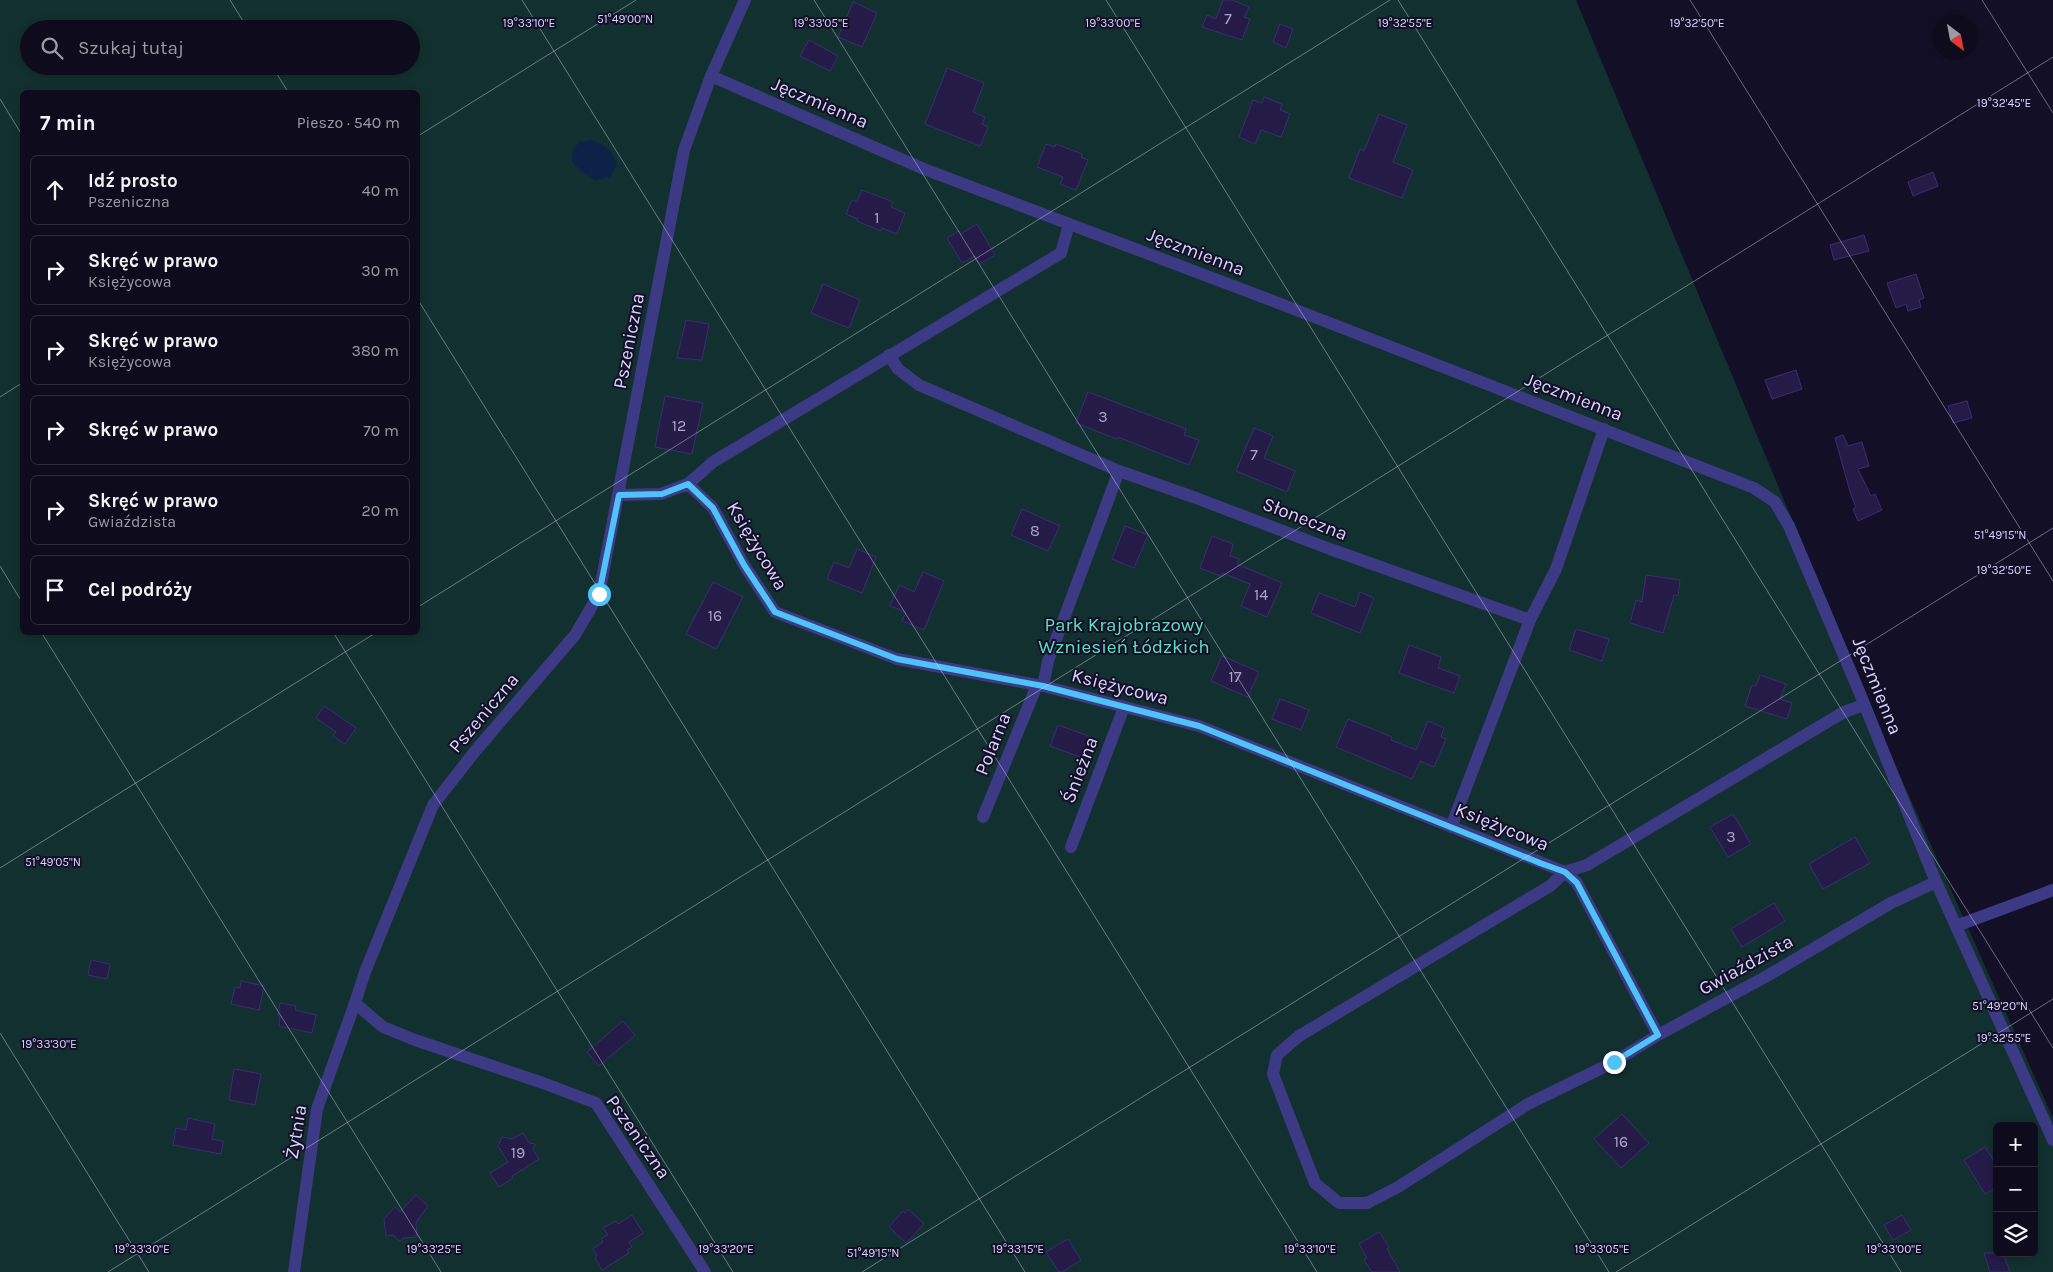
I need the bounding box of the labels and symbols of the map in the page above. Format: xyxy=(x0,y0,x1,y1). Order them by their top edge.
house number: 7 xyxy=(1224,9,1232,28)
text: 51°49'00"N xyxy=(597,12,653,26)
north arrow xyxy=(1933,15,1978,60)
text: 19°33'10"E xyxy=(503,16,555,30)
text: 19°33'05"E xyxy=(793,16,849,30)
text: 19°33'00"E xyxy=(1085,16,1141,30)
text: 19°32'55"E xyxy=(1378,16,1432,30)
text: 19°32'50"E xyxy=(1670,16,1724,30)
street label: Jęczmienna xyxy=(768,73,872,133)
text: 19°32'45"E xyxy=(1977,96,2031,110)
house number: 1 xyxy=(874,208,880,227)
street label: Jęczmienna xyxy=(1144,223,1248,281)
street label: Pszeniczna xyxy=(609,291,649,391)
street label: Jęczmienna xyxy=(1522,368,1626,426)
house number: 3 xyxy=(1098,407,1108,426)
house number: 12 xyxy=(672,416,686,435)
house number: 7 xyxy=(1250,445,1258,464)
street label: Słoneczna xyxy=(1259,493,1351,545)
street label: Księżycowa xyxy=(722,498,792,594)
house number: 8 xyxy=(1030,521,1040,540)
text: 51°49'15"N xyxy=(1974,528,2026,542)
text: 19°32'50"E xyxy=(1977,563,2031,577)
route start xyxy=(588,583,611,606)
house number: 14 xyxy=(1254,585,1268,604)
house number: 16 xyxy=(708,606,722,625)
park label: Park Krajobrazowy Wzniesień Łódzkich xyxy=(1038,614,1210,658)
street label: Jęczmienna xyxy=(1848,634,1906,738)
street label: Księżycowa xyxy=(1069,664,1171,710)
house number: 17 xyxy=(1229,667,1242,686)
street label: Pszeniczna xyxy=(444,669,524,757)
street label: Polarna xyxy=(971,710,1015,778)
street label: Śnieżna xyxy=(1056,733,1103,806)
street label: Księżycowa xyxy=(1452,798,1552,856)
house number: 3 xyxy=(1726,827,1736,846)
text: 51°49'05"N xyxy=(25,855,81,869)
street label: Gwiaździsta xyxy=(1695,930,1797,1000)
text: 51°49'20"N xyxy=(1972,999,2028,1013)
text: 19°32'55"E xyxy=(1977,1031,2031,1045)
text: 19°33'30"E xyxy=(21,1037,77,1051)
route end xyxy=(1603,1051,1626,1074)
street label: Pszeniczna xyxy=(601,1091,675,1183)
street label: Żytnia xyxy=(280,1103,312,1161)
house number: 16 xyxy=(1614,1132,1628,1151)
house number: 19 xyxy=(511,1143,525,1162)
text: 19°33'30"E xyxy=(114,1242,170,1256)
text: 19°33'25"E xyxy=(407,1242,461,1256)
text: 19°33'20"E xyxy=(698,1242,754,1256)
text: 19°33'15"E xyxy=(992,1242,1044,1256)
text: 19°33'10"E xyxy=(1284,1242,1336,1256)
text: 19°33'05"E xyxy=(1574,1242,1630,1256)
text: 19°33'00"E xyxy=(1866,1242,1922,1256)
text: 51°49'15"N xyxy=(847,1246,899,1260)

